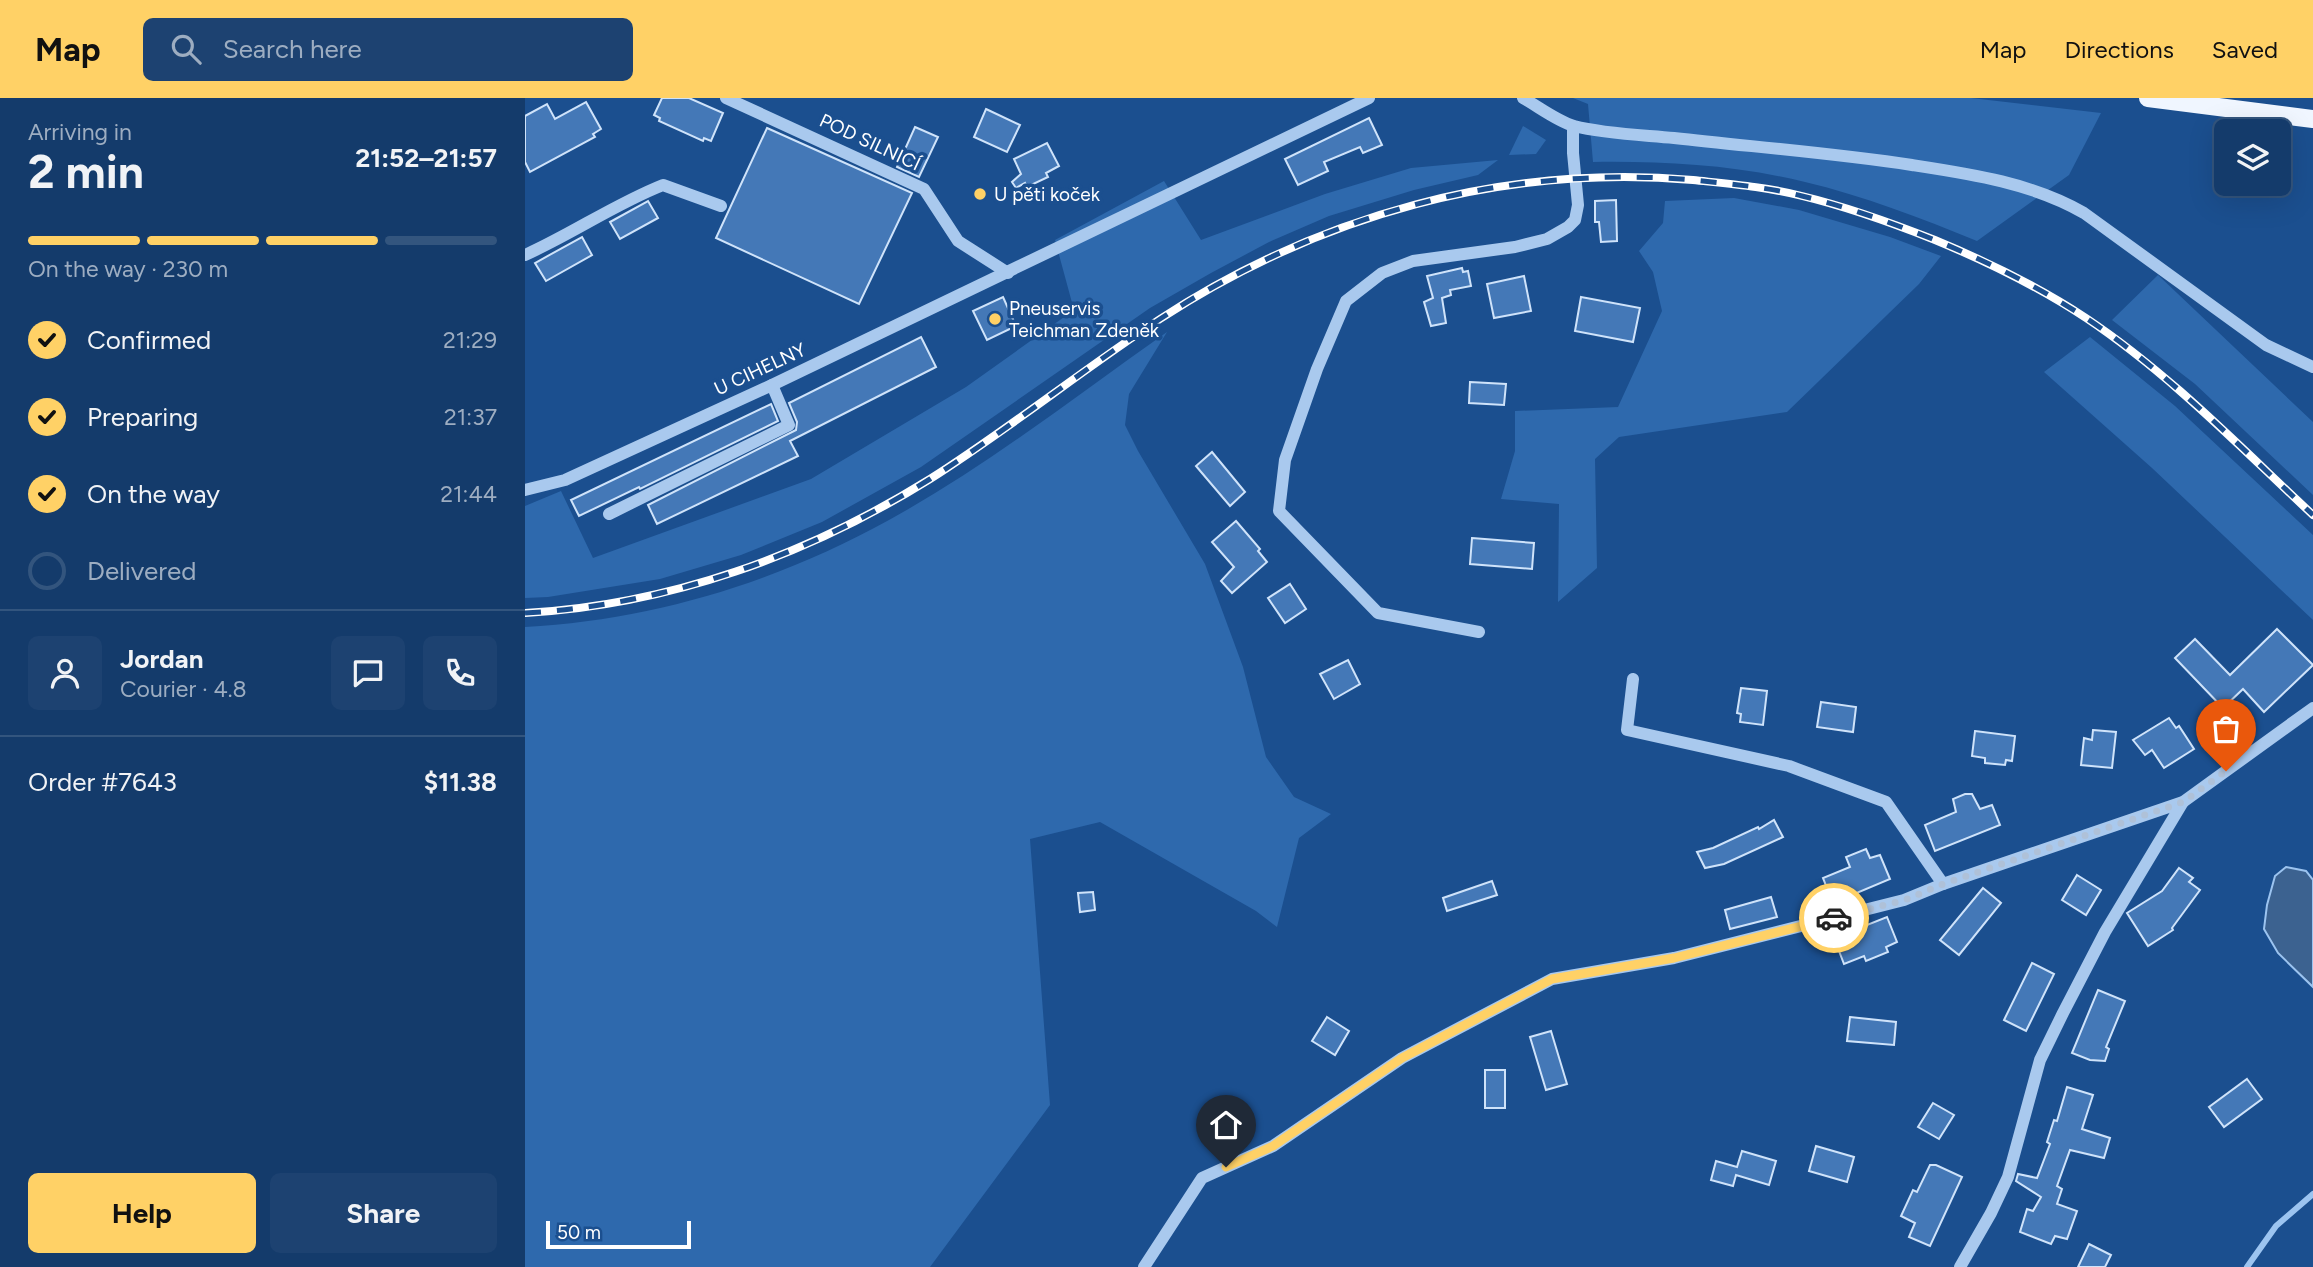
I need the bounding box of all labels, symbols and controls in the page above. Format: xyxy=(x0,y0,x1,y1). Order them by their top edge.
search box xyxy=(143,18,633,81)
text: Map xyxy=(35,30,101,69)
icon: search xyxy=(167,30,205,68)
text: Search here xyxy=(223,33,362,65)
text: Map xyxy=(1980,35,2026,64)
text: Directions xyxy=(2064,35,2174,64)
text: Saved xyxy=(2212,35,2278,64)
street label: POD SILNICÍ xyxy=(816,109,925,176)
text: Arriving in xyxy=(28,118,132,146)
map controls xyxy=(2214,119,2291,196)
button: layers xyxy=(2214,119,2291,196)
text: 21:52–21:57 xyxy=(355,142,497,174)
text: 2 min xyxy=(28,144,144,200)
place label: U pěti koček xyxy=(994,183,1101,206)
marker: U pěti koček xyxy=(972,186,988,202)
text: On the way · 230 m xyxy=(28,255,228,283)
place label: Pneuservis Teichman Zdeněk xyxy=(1009,297,1160,342)
marker: Pneuservis Teichman Zdeněk xyxy=(987,311,1003,327)
icon: check xyxy=(28,321,66,359)
text: Confirmed xyxy=(87,324,211,356)
text: 21:29 xyxy=(443,326,497,354)
street label: U CIHELNY xyxy=(710,338,810,400)
icon: check xyxy=(28,398,66,436)
text: Preparing xyxy=(87,401,198,433)
text: 21:37 xyxy=(444,403,497,431)
icon: check xyxy=(28,475,66,513)
text: On the way xyxy=(87,478,220,510)
text: 21:44 xyxy=(440,480,497,508)
text: Delivered xyxy=(87,555,196,587)
button: person xyxy=(28,636,102,710)
button: chat xyxy=(331,636,405,710)
button: phone xyxy=(423,636,497,710)
text: Jordan xyxy=(120,643,203,675)
text: Courier · 4.8 xyxy=(120,675,247,703)
pin xyxy=(2196,699,2256,771)
icon: bag xyxy=(2207,710,2245,748)
text: Order #7643 xyxy=(28,766,177,798)
text: $11.38 xyxy=(424,766,497,798)
courier xyxy=(1799,883,1869,953)
icon: car xyxy=(1815,899,1853,937)
pin xyxy=(1196,1095,1256,1167)
icon: home xyxy=(1207,1106,1245,1144)
button: Help xyxy=(28,1173,256,1253)
button: Share xyxy=(270,1173,497,1253)
scale bar xyxy=(546,1218,691,1250)
text: 50 m xyxy=(557,1221,601,1244)

